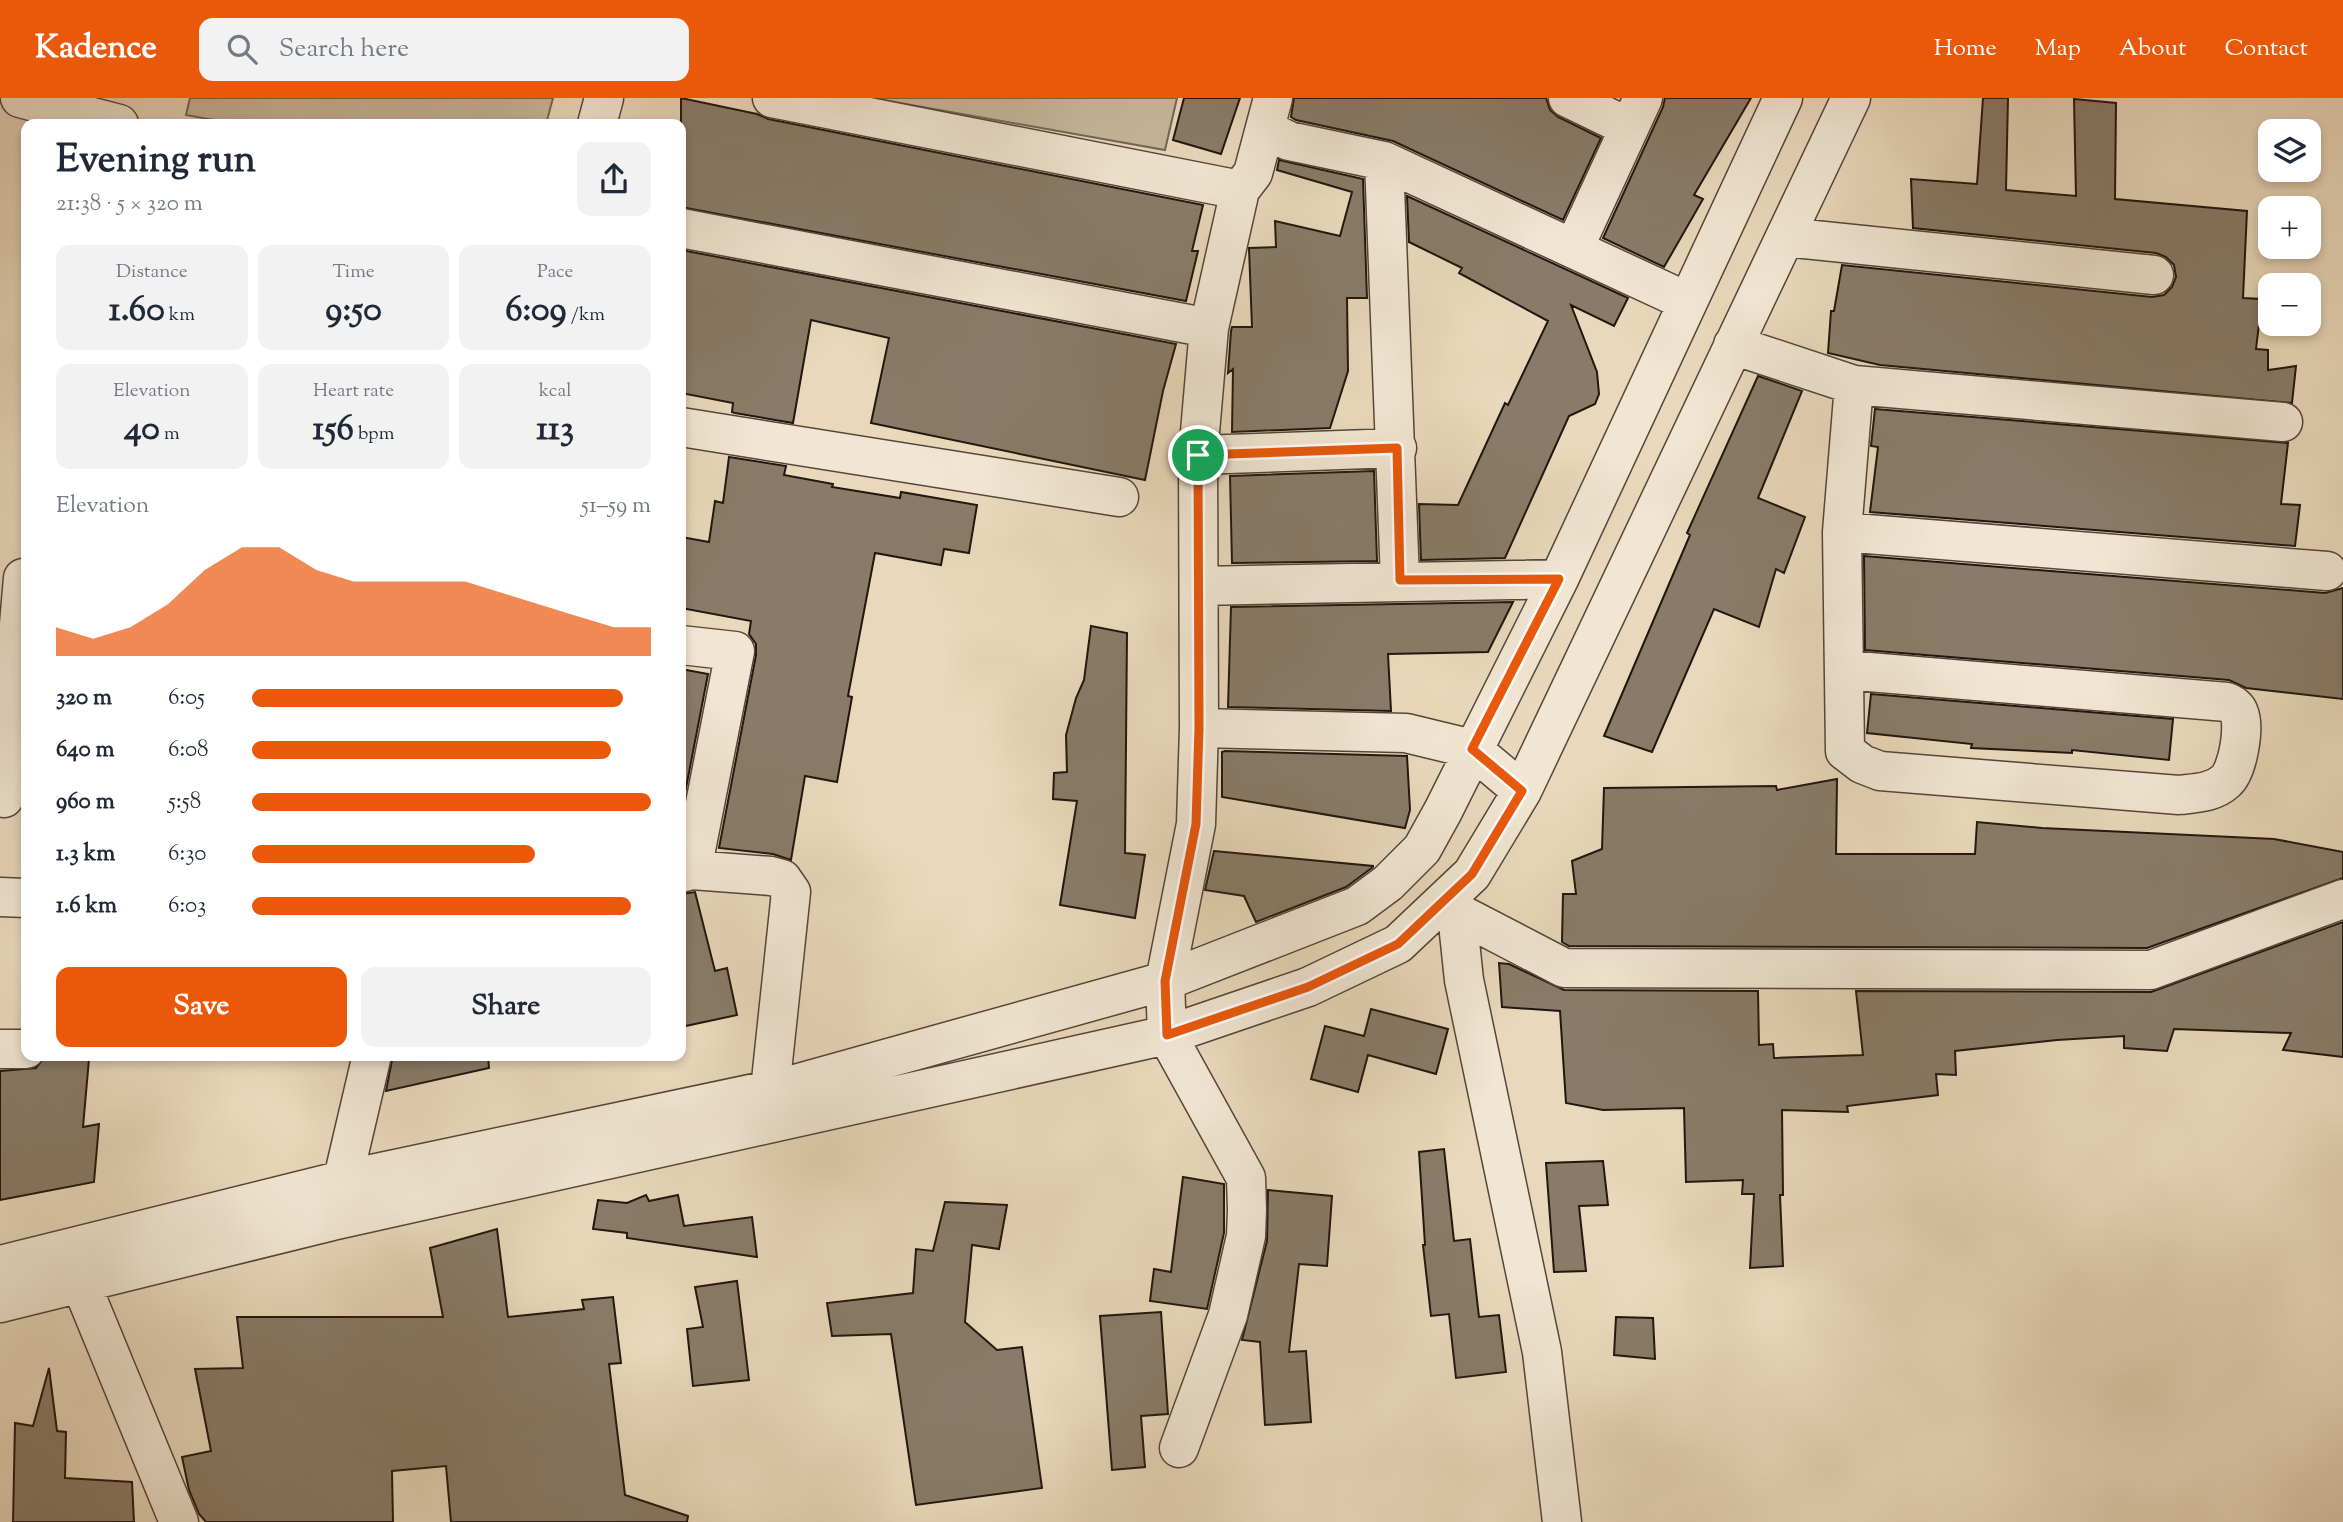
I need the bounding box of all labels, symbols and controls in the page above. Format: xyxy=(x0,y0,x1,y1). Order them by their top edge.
search box xyxy=(199,18,689,81)
text: Kadence xyxy=(35,25,157,73)
icon: search xyxy=(223,30,261,68)
text: Search here xyxy=(279,31,409,68)
text: Home xyxy=(1934,32,1997,66)
text: Map xyxy=(2035,32,2081,66)
text: About xyxy=(2119,32,2186,66)
text: Contact xyxy=(2224,32,2308,66)
map controls xyxy=(2258,119,2321,336)
button: layers xyxy=(2258,119,2321,182)
text: Evening run xyxy=(56,135,256,189)
button: share xyxy=(577,142,651,216)
text: 21:38 · 5 × 320 m xyxy=(56,188,203,221)
button: + xyxy=(2258,196,2321,259)
text: Distance xyxy=(116,259,188,286)
text: Time xyxy=(332,259,375,286)
text: Pace xyxy=(537,259,573,286)
button: − xyxy=(2258,273,2321,336)
text: 1.60 xyxy=(109,286,165,337)
text: 9:50 xyxy=(325,286,382,337)
text: 6:09 xyxy=(505,286,567,337)
text: km xyxy=(165,302,195,329)
text: /km xyxy=(567,302,605,329)
text: Elevation xyxy=(113,378,190,405)
text: Heart rate xyxy=(313,378,394,405)
text: kcal xyxy=(539,378,571,405)
text: 40 xyxy=(124,405,160,456)
text: 156 xyxy=(313,405,354,456)
text: 113 xyxy=(536,405,574,456)
text: m xyxy=(160,421,180,448)
text: bpm xyxy=(354,421,394,448)
pin xyxy=(1168,425,1228,485)
icon: arrive xyxy=(1179,436,1217,474)
text: Elevation xyxy=(56,490,149,523)
text: 51–59 m xyxy=(581,490,651,523)
text: 320 m xyxy=(56,682,112,715)
text: 6:05 xyxy=(168,682,205,715)
text: 640 m xyxy=(56,734,114,767)
text: 6:08 xyxy=(168,734,209,767)
text: 960 m xyxy=(56,786,115,819)
text: 5:58 xyxy=(168,786,201,819)
text: 1.3 km xyxy=(56,838,115,871)
text: 6:30 xyxy=(168,838,206,871)
text: 1.6 km xyxy=(56,890,117,923)
text: 6:03 xyxy=(168,890,206,923)
button: Save xyxy=(56,967,347,1047)
button: Share xyxy=(361,967,651,1047)

